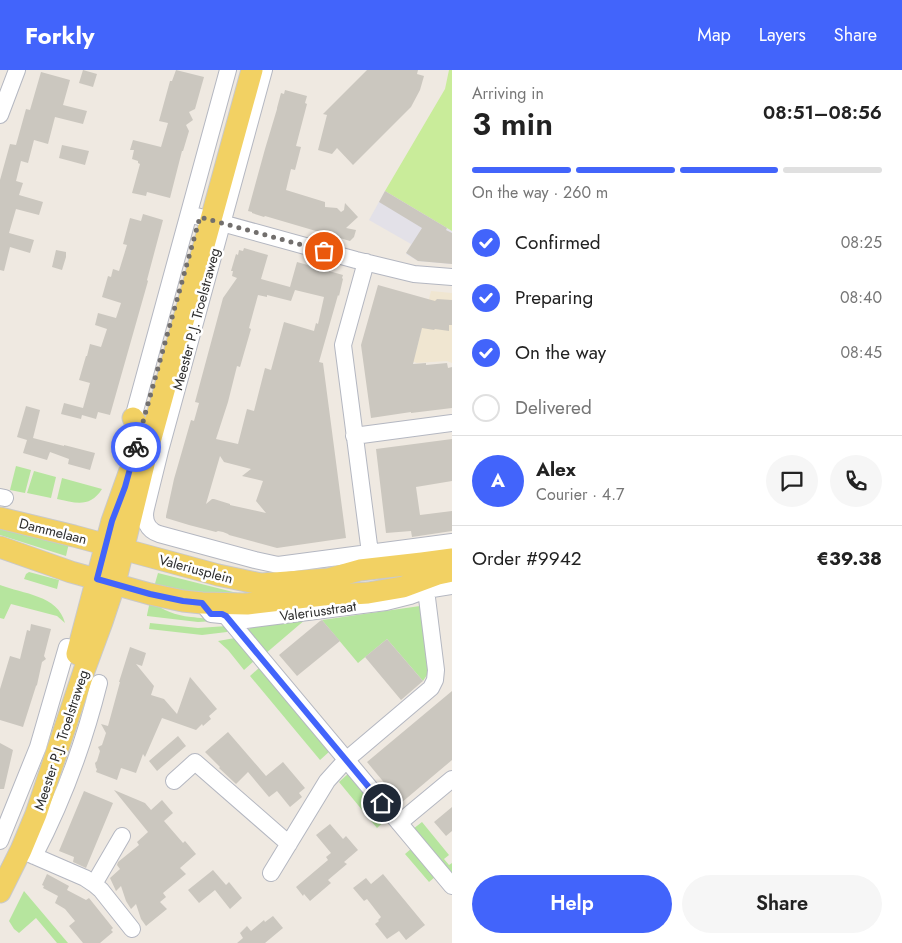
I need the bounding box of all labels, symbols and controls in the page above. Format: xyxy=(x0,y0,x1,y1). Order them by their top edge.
text: Forkly xyxy=(25,18,94,53)
text: Map xyxy=(697,22,731,48)
text: Layers xyxy=(759,22,806,48)
text: Share xyxy=(834,22,877,48)
text: Arriving in xyxy=(472,82,544,105)
text: 08:51–08:56 xyxy=(763,99,882,126)
text: 3 min xyxy=(472,101,553,147)
text: On the way · 260 m xyxy=(472,181,608,204)
icon: check xyxy=(472,229,500,257)
text: Confirmed xyxy=(515,229,601,256)
pin xyxy=(303,230,345,272)
text: 08:25 xyxy=(841,231,882,254)
icon: bag xyxy=(310,237,338,265)
street label: Meester P.J. Troelstraweg xyxy=(167,246,225,392)
icon: check xyxy=(472,284,500,312)
text: Preparing xyxy=(515,284,593,311)
text: 08:40 xyxy=(840,286,882,309)
icon: check xyxy=(472,339,500,367)
text: On the way xyxy=(515,339,606,366)
text: 08:45 xyxy=(841,341,882,364)
text: Delivered xyxy=(515,394,592,421)
courier xyxy=(111,422,161,472)
icon: bike xyxy=(122,433,150,461)
button: chat xyxy=(766,455,818,507)
button: phone xyxy=(830,455,882,507)
text: Alex xyxy=(536,456,576,483)
text: A xyxy=(491,467,505,494)
text: Courier · 4.7 xyxy=(536,483,624,506)
street label: Dammelaan xyxy=(17,513,89,549)
text: Order #9942 xyxy=(472,545,582,572)
text: €39.38 xyxy=(817,545,882,572)
street label: Valeriusplein xyxy=(157,550,235,588)
street label: Valeriusstraat xyxy=(278,596,358,626)
street label: Meester P.J. Troelstraweg xyxy=(29,667,93,813)
pin xyxy=(361,782,403,824)
icon: home xyxy=(368,789,396,817)
button: Help xyxy=(472,875,672,933)
button: Share xyxy=(682,875,882,933)

